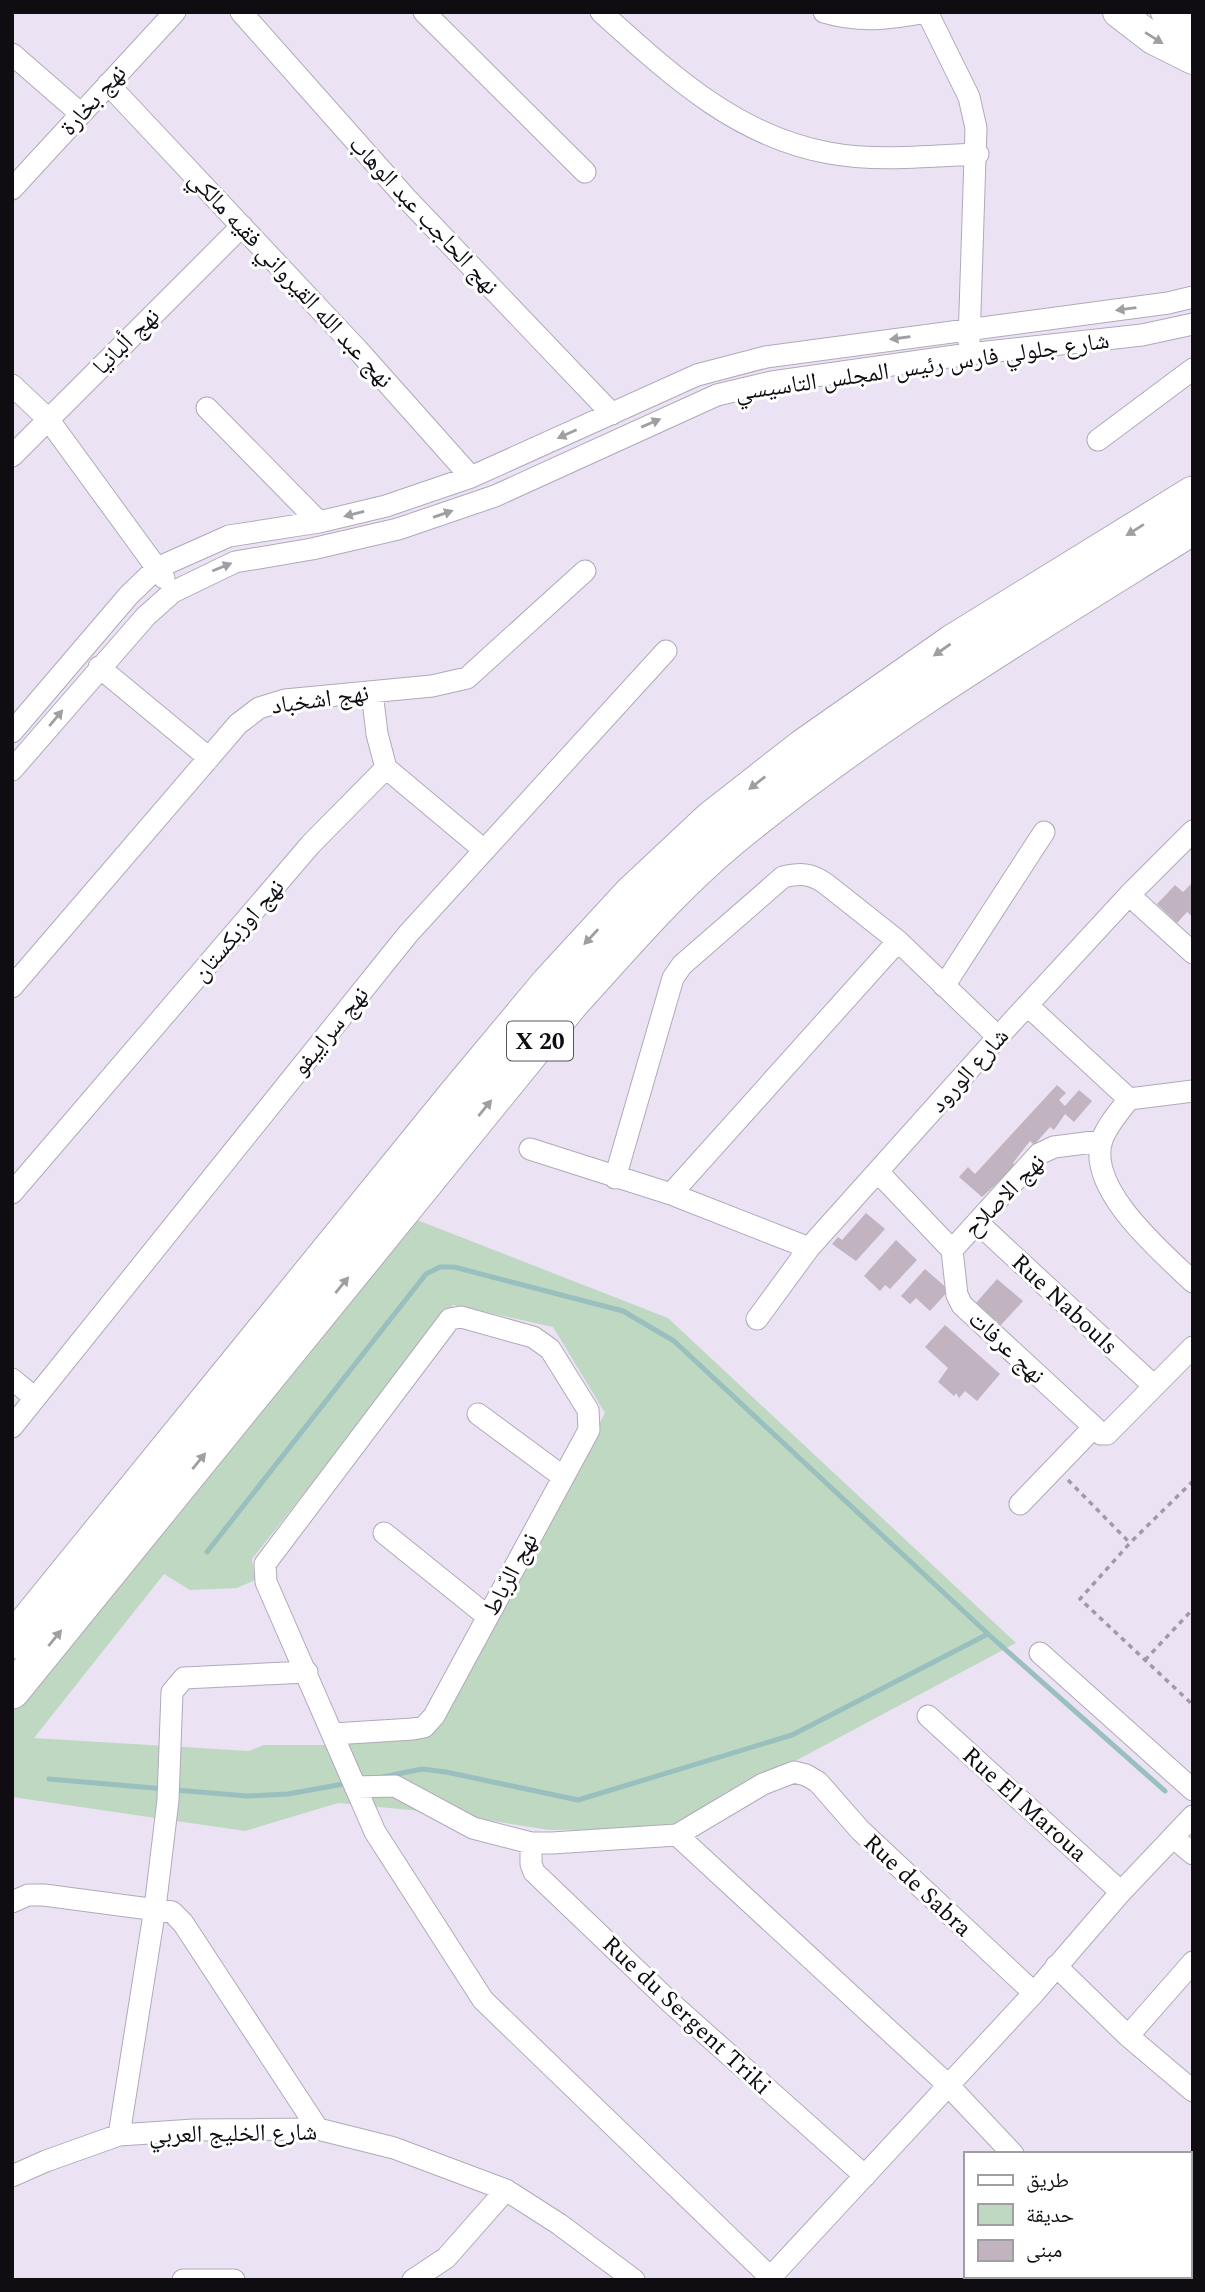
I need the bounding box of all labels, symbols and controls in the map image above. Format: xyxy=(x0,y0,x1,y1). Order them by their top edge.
one-way arrow xyxy=(1144,32,1163,45)
street label: نهج بخارة xyxy=(52,57,136,144)
street label: نهج الحاجب عبد الوهاب xyxy=(340,128,507,304)
street label: نهج عبد الله القيرواني فقيه مالكي xyxy=(179,163,401,397)
street label: نهج ألبانيا xyxy=(85,300,169,384)
one-way arrow xyxy=(1114,303,1136,314)
street label: شارع جلولي فارس رئيس المجلس التاسيسي xyxy=(733,323,1112,411)
one-way arrow xyxy=(889,332,911,343)
one-way arrow xyxy=(641,418,662,429)
one-way arrow xyxy=(556,429,577,440)
one-way arrow xyxy=(432,508,453,519)
one-way arrow xyxy=(343,509,365,520)
one-way arrow xyxy=(1126,524,1145,537)
one-way arrow xyxy=(212,562,233,573)
one-way arrow xyxy=(933,643,951,657)
street label: نهج اشخباد xyxy=(269,675,371,725)
one-way arrow xyxy=(48,709,64,727)
one-way arrow xyxy=(748,775,766,789)
street label: نهج اوزبكستان xyxy=(184,871,294,990)
one-way arrow xyxy=(583,928,599,945)
street label: نهج سراييفو xyxy=(283,979,378,1084)
street label: شارع الورود xyxy=(922,1020,1018,1121)
road number: X 20 xyxy=(507,1022,573,1060)
one-way arrow xyxy=(478,1100,493,1118)
street label: نهج الاصلاح xyxy=(955,1146,1054,1246)
street label: Rue Nabouls xyxy=(1003,1246,1126,1364)
one-way arrow xyxy=(334,1276,349,1293)
street label: نهج عرفات xyxy=(960,1302,1053,1393)
one-way arrow xyxy=(191,1453,206,1471)
street label: نهج الرّباط xyxy=(474,1527,548,1622)
one-way arrow xyxy=(48,1630,63,1648)
street label: Rue El Maroua xyxy=(954,1738,1095,1871)
street label: Rue de Sabra xyxy=(855,1826,980,1946)
street label: Rue du Sergent Triki xyxy=(594,1928,779,2104)
street label: شارع الخليج العربي xyxy=(148,2115,318,2154)
legend xyxy=(964,2152,1191,2278)
text: طريق xyxy=(1026,2165,1069,2197)
text: حديقة xyxy=(1026,2200,1074,2232)
text: مبنى xyxy=(1026,2235,1062,2267)

